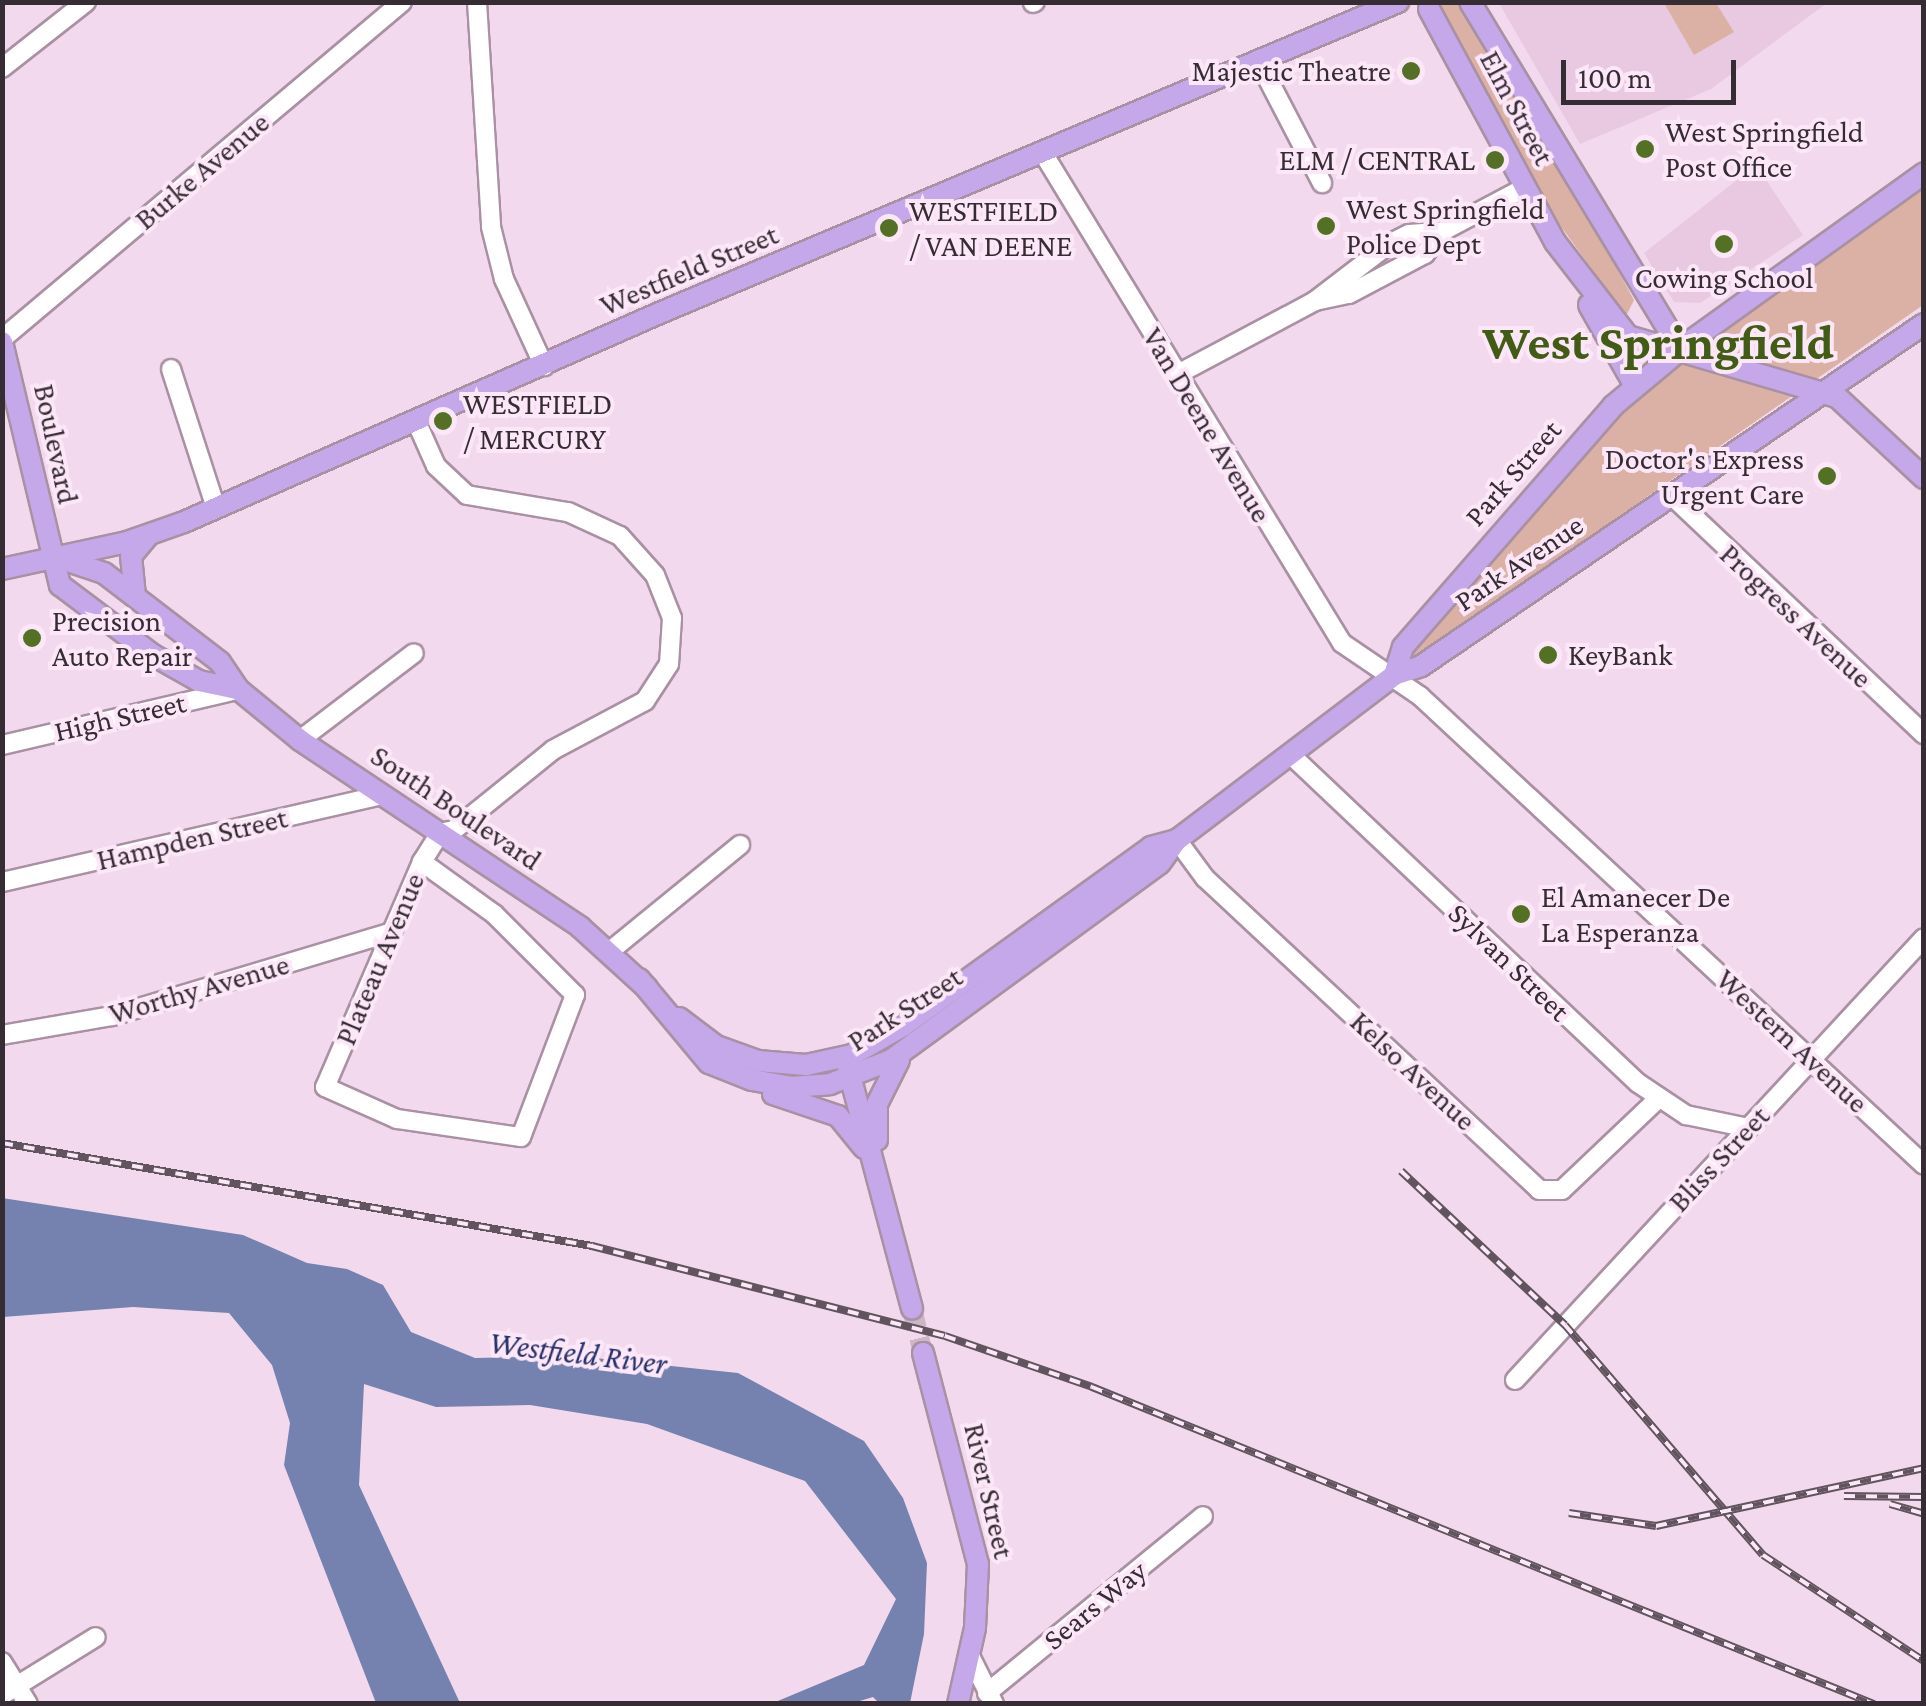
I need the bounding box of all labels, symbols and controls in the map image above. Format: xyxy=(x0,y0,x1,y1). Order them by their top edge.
scale bar xyxy=(1566,40,1741,102)
street label: Elm Street xyxy=(1472,45,1562,171)
place label: Majestic Theatre xyxy=(1191,53,1391,89)
marker: Majestic Theatre xyxy=(1400,60,1422,82)
text: 100 m xyxy=(1578,61,1652,94)
street label: Burke Avenue xyxy=(128,104,276,238)
place label: West Springfield Post Office xyxy=(1665,114,1864,184)
marker: West Springfield Post Office xyxy=(1634,138,1656,160)
place label: ELM / CENTRAL xyxy=(1279,142,1475,178)
marker: ELM / CENTRAL xyxy=(1484,149,1506,171)
place label: West Springfield Police Dept xyxy=(1346,191,1545,262)
place label: WESTFIELD / VAN DEENE xyxy=(909,193,1072,264)
marker: West Springfield Police Dept xyxy=(1315,215,1337,237)
street label: Westfield Street xyxy=(595,216,783,324)
marker: WESTFIELD / VAN DEENE xyxy=(878,217,900,239)
marker: Cowing School xyxy=(1713,233,1735,255)
place label: Cowing School xyxy=(1635,260,1813,296)
district label: West Springfield xyxy=(1482,313,1834,373)
street label: Van Deene Avenue xyxy=(1135,321,1279,529)
street label: Boulevard xyxy=(26,381,86,507)
place label: WESTFIELD / MERCURY xyxy=(463,386,612,456)
marker: WESTFIELD / MERCURY xyxy=(432,410,454,432)
street label: Park Street xyxy=(1457,412,1569,534)
place label: Doctor's Express Urgent Care xyxy=(1605,441,1804,512)
marker: Doctor's Express Urgent Care xyxy=(1814,463,1840,489)
street label: Park Avenue xyxy=(1448,507,1590,619)
street label: Progress Avenue xyxy=(1712,536,1880,696)
place label: Precision Auto Repair xyxy=(52,603,192,674)
marker: Precision Auto Repair xyxy=(21,627,43,649)
place label: KeyBank xyxy=(1568,637,1673,673)
marker: KeyBank xyxy=(1537,644,1559,666)
street label: High Street xyxy=(51,684,189,750)
street label: South Boulevard xyxy=(364,738,548,878)
street label: Hampden Street xyxy=(93,800,291,878)
street label: Plateau Avenue xyxy=(328,868,432,1050)
place label: El Amanecer De La Esperanza xyxy=(1541,879,1730,950)
street label: Sylvan Street xyxy=(1441,895,1577,1029)
marker: El Amanecer De La Esperanza xyxy=(1510,903,1532,925)
street label: Worthy Avenue xyxy=(105,946,293,1032)
street label: Park Street xyxy=(841,959,969,1059)
street label: Western Avenue xyxy=(1708,961,1876,1121)
street label: Kelso Avenue xyxy=(1343,1004,1483,1138)
street label: Bliss Street xyxy=(1661,1099,1777,1219)
water label: Westfield River xyxy=(487,1323,669,1383)
street label: River Street xyxy=(956,1420,1022,1562)
street label: Sears Way xyxy=(1036,1552,1154,1658)

